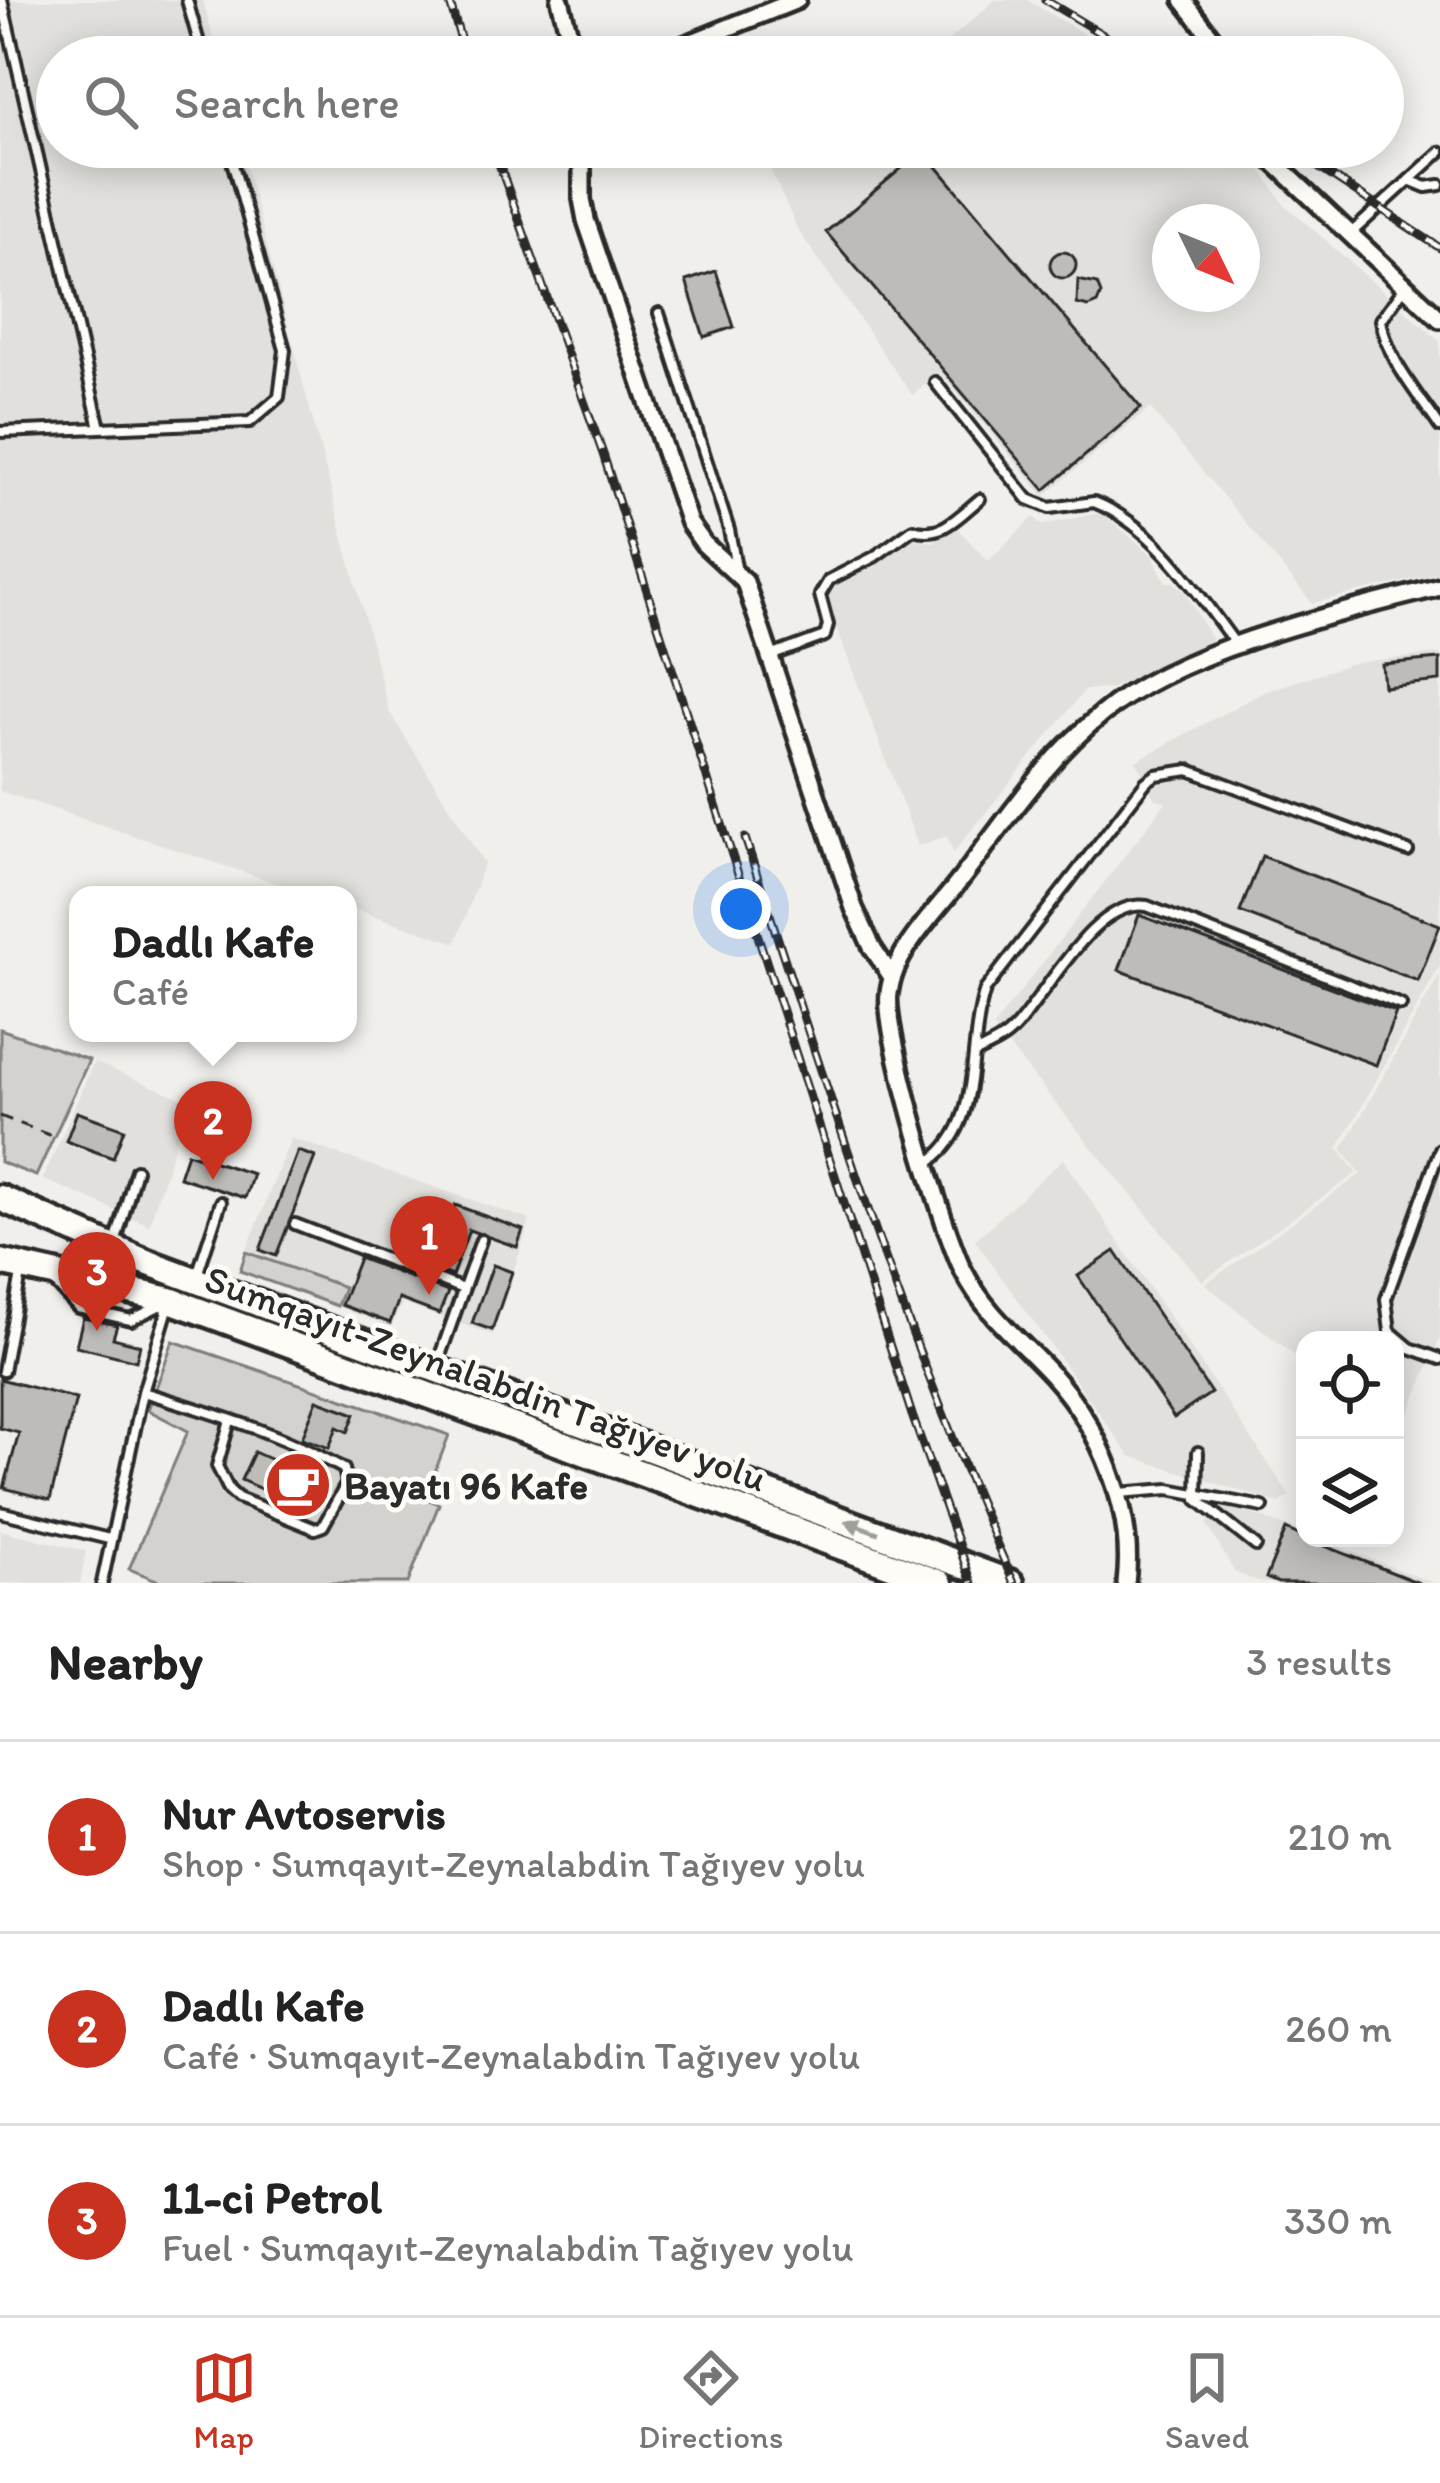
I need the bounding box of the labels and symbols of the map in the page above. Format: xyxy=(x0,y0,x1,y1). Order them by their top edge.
north arrow xyxy=(1152,204,1260,312)
your location xyxy=(711,879,771,939)
pin: 2 xyxy=(174,1081,252,1180)
pin: 1 xyxy=(390,1196,468,1295)
pin: 3 xyxy=(58,1232,136,1331)
street label: Sumqayıt-Zeynalabdin Tağıyev yolu xyxy=(199,1254,773,1502)
cafe icon: Bayatı 96 Kafe xyxy=(263,1450,333,1520)
place label: Bayatı 96 Kafe xyxy=(344,1462,588,1509)
one-way arrow xyxy=(844,1517,880,1535)

